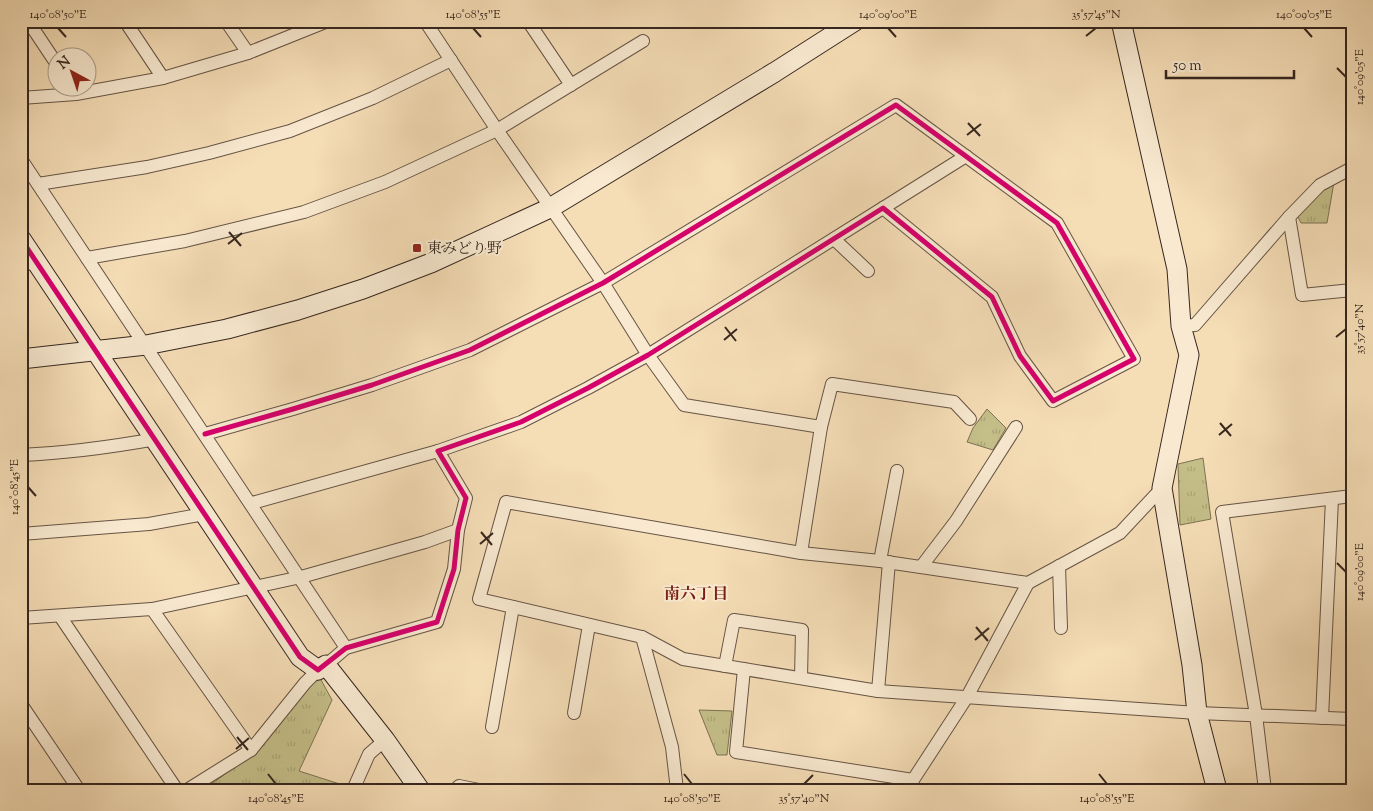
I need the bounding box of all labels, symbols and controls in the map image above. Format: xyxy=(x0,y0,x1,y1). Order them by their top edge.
text: 140°08'50"E xyxy=(29,6,87,24)
text: 140°08'55"E xyxy=(445,6,501,24)
text: 140°09'00"E xyxy=(859,6,918,24)
text: 35°57'45"N xyxy=(1071,6,1121,24)
text: 140°09'05"E xyxy=(1276,6,1333,24)
north arrow xyxy=(48,48,98,98)
scale bar xyxy=(1166,48,1293,80)
text: 140°09'05"E xyxy=(1351,48,1369,105)
text: N xyxy=(54,52,76,75)
text: 50 m xyxy=(1172,56,1202,77)
place label: 東みどり野 xyxy=(427,239,502,260)
marker: 東みどり野 xyxy=(411,242,423,254)
text: 35°57'40"N xyxy=(1351,303,1369,354)
text: 140°08'45"E xyxy=(6,458,24,515)
text: 140°09'00"E xyxy=(1351,542,1369,601)
district label: 南六丁目 xyxy=(664,584,728,607)
text: 140°08'45"E xyxy=(248,790,305,808)
text: 140°08'50"E xyxy=(663,790,721,808)
text: 35°57'40"N xyxy=(779,790,830,808)
text: 140°08'55"E xyxy=(1079,790,1135,808)

